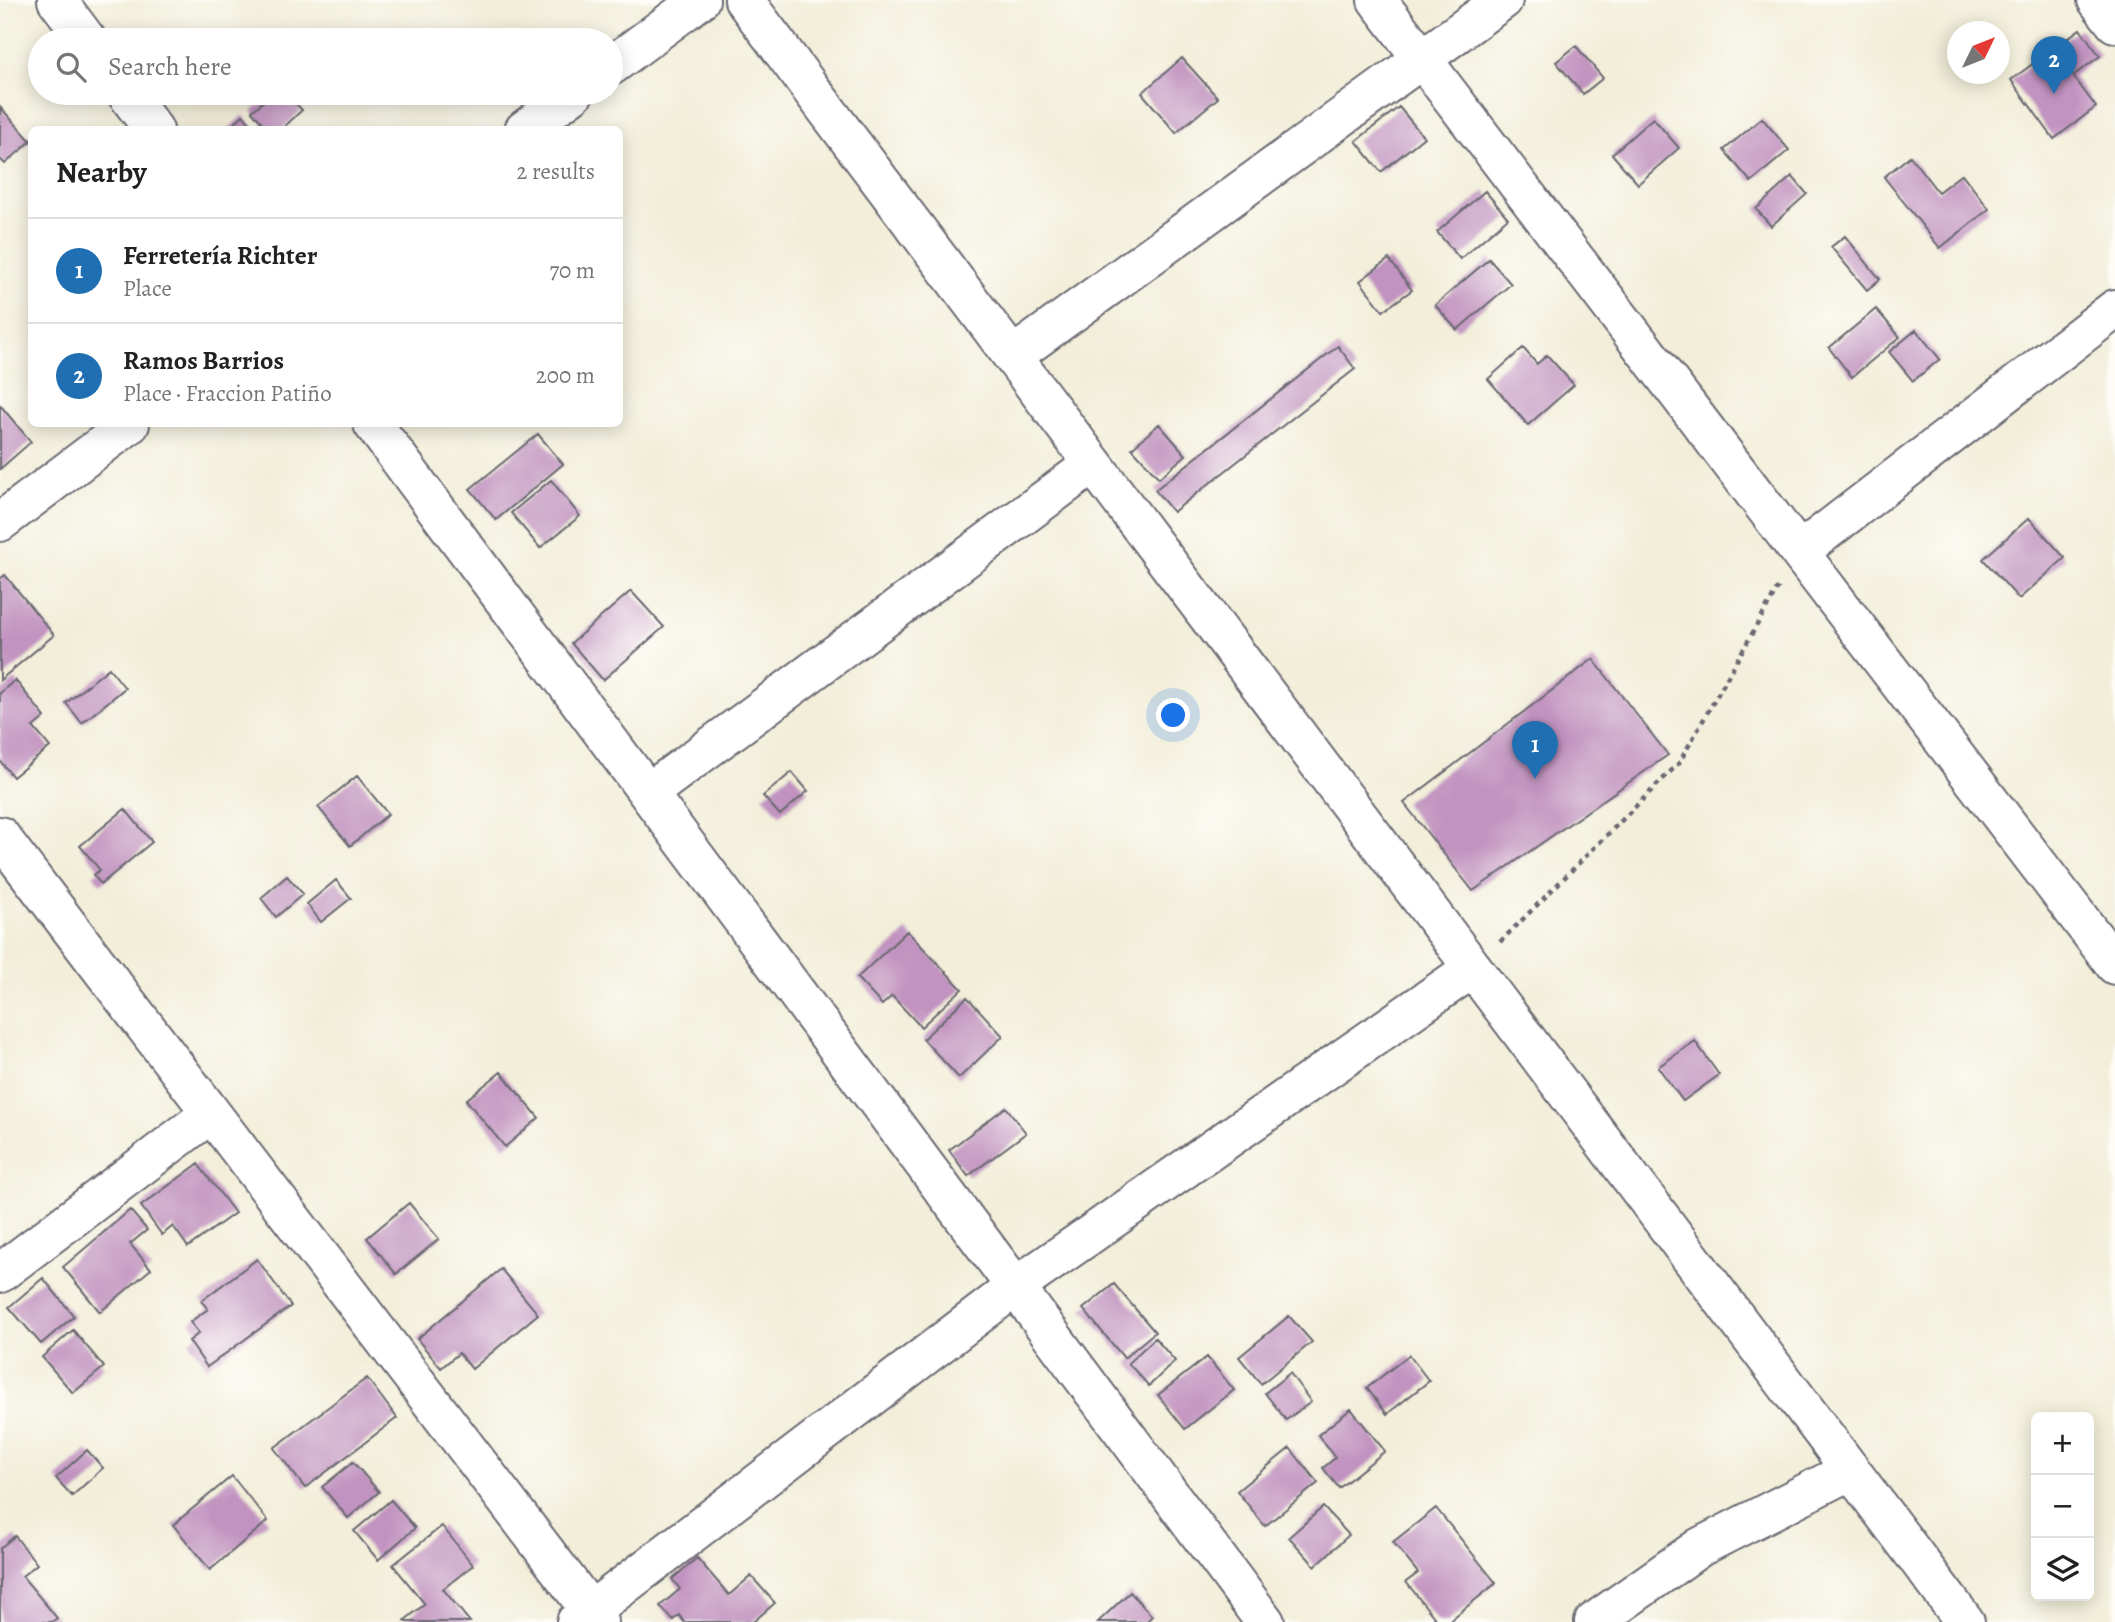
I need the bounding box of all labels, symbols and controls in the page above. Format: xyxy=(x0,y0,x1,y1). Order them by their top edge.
north arrow xyxy=(1947,21,2010,84)
search box xyxy=(28,28,623,105)
pin: 2 xyxy=(2031,36,2077,94)
icon: search xyxy=(52,48,90,86)
text: Search here xyxy=(108,49,232,84)
text: Nearby xyxy=(56,152,147,192)
text: 2 results xyxy=(517,156,595,187)
text: Ferretería Richter xyxy=(123,238,317,273)
text: 1 xyxy=(75,255,83,286)
text: 70 m xyxy=(549,255,595,286)
text: Place xyxy=(123,273,172,304)
text: Ramos Barrios xyxy=(123,343,284,378)
text: 2 xyxy=(73,360,85,391)
text: 200 m xyxy=(536,360,595,391)
text: Place · Fraccion Patiño xyxy=(123,378,332,409)
your location xyxy=(1156,698,1190,732)
pin: 1 xyxy=(1512,721,1558,779)
map controls xyxy=(2031,1412,2094,1601)
button: + xyxy=(2031,1412,2094,1475)
button: − xyxy=(2031,1475,2094,1538)
button: layers xyxy=(2031,1538,2094,1601)

